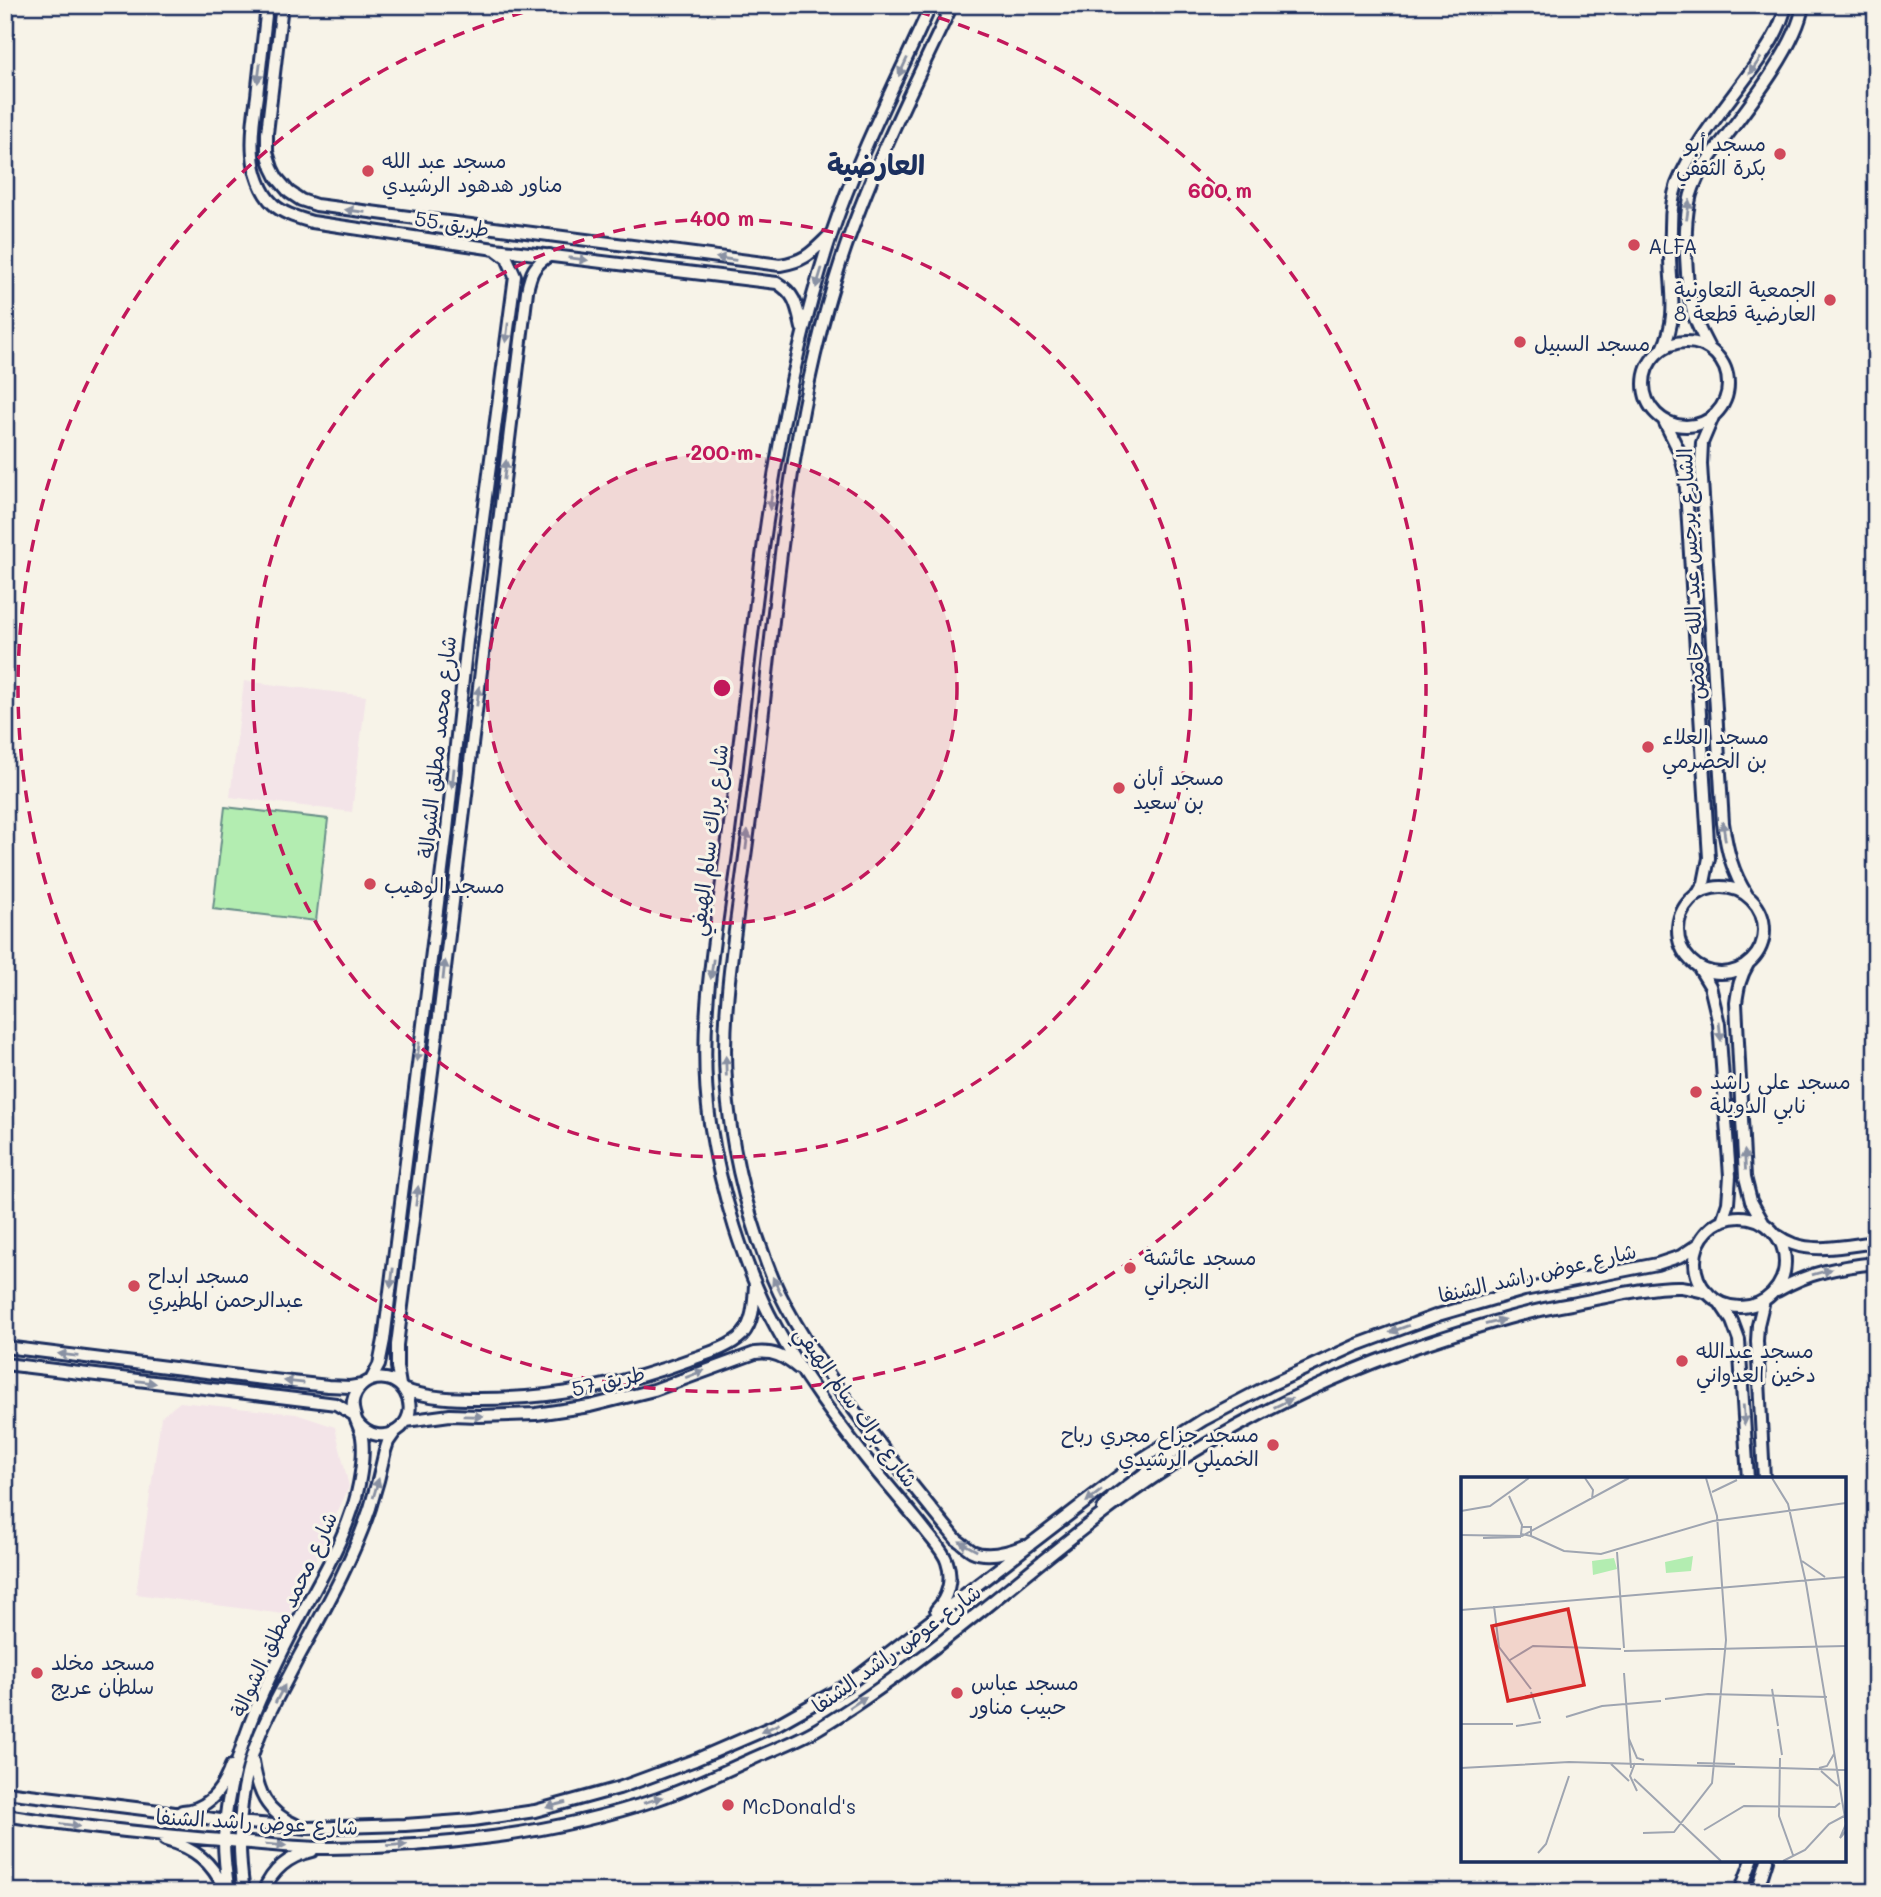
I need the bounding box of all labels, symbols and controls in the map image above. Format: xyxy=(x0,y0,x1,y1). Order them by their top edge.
one-way arrow xyxy=(897,57,909,77)
one-way arrow xyxy=(1748,57,1762,75)
one-way arrow xyxy=(254,62,265,84)
place label: مسجد أبو بكرة الثقفي xyxy=(1676,129,1766,187)
place label: مسجد عبد الله مناور هدهود الرشيدي xyxy=(382,146,563,200)
district label: العارضية xyxy=(827,146,925,182)
marker: مسجد أبو بكرة الثقفي xyxy=(1772,146,1788,162)
marker: مسجد عبد الله مناور هدهود الرشيدي xyxy=(360,163,376,179)
text: 600 m xyxy=(1188,176,1252,203)
one-way arrow xyxy=(1683,199,1694,221)
street label: طريق 55 xyxy=(413,204,491,242)
text: 400 m xyxy=(690,204,754,231)
one-way arrow xyxy=(344,205,366,216)
place label: ALFA xyxy=(1648,232,1698,259)
marker: ALFA xyxy=(1626,237,1642,253)
one-way arrow xyxy=(567,253,589,264)
one-way arrow xyxy=(715,253,737,264)
one-way arrow xyxy=(813,268,823,289)
place label: الجمعية التعاونية العارضية قطعة 8 xyxy=(1674,275,1816,326)
marker: الجمعية التعاونية العارضية قطعة 8 xyxy=(1822,292,1838,308)
one-way arrow xyxy=(502,322,513,344)
place label: مسجد السبيل xyxy=(1534,329,1650,357)
marker: مسجد السبيل xyxy=(1512,334,1528,350)
text: 200 m xyxy=(691,438,753,465)
street label: الشارع برجس عبد الله حامض xyxy=(1670,447,1712,701)
one-way arrow xyxy=(500,459,511,481)
one-way arrow xyxy=(765,489,776,511)
street label: شارع محمد مطلق الشوالة xyxy=(411,634,464,860)
centre of rings xyxy=(710,676,734,700)
one-way arrow xyxy=(473,685,484,707)
place label: مسجد العلاء بن الحضرمي xyxy=(1662,722,1769,780)
marker: مسجد العلاء بن الحضرمي xyxy=(1640,739,1656,755)
street label: شارع براك سالم الهيفي xyxy=(683,743,740,938)
place label: مسجد أبان بن سعيد xyxy=(1133,763,1224,815)
one-way arrow xyxy=(447,767,458,789)
marker: مسجد أبان بن سعيد xyxy=(1111,780,1127,796)
one-way arrow xyxy=(1719,820,1730,842)
one-way arrow xyxy=(742,829,753,851)
place label: مسجد الوهيب xyxy=(384,871,505,900)
marker: مسجد الوهيب xyxy=(362,876,378,892)
one-way arrow xyxy=(706,958,717,980)
one-way arrow xyxy=(439,959,450,981)
one-way arrow xyxy=(1715,1020,1726,1042)
one-way arrow xyxy=(413,1041,424,1063)
one-way arrow xyxy=(720,1055,731,1077)
place label: مسجد علي راشد نابي الدويلة xyxy=(1710,1067,1851,1125)
marker: مسجد علي راشد نابي الدويلة xyxy=(1688,1084,1704,1100)
one-way arrow xyxy=(1739,1149,1750,1171)
one-way arrow xyxy=(411,1185,422,1207)
street label: شارع عوض راشد الشنفا xyxy=(1435,1236,1639,1311)
place label: مسجد عائشة النجراني xyxy=(1144,1243,1256,1301)
marker: مسجد عائشة النجراني xyxy=(1122,1260,1138,1276)
place label: مسجد ابداح عبدالرحمن المطيري xyxy=(148,1261,303,1315)
one-way arrow xyxy=(1811,1266,1832,1276)
one-way arrow xyxy=(386,1267,397,1289)
one-way arrow xyxy=(771,1276,782,1296)
marker: مسجد ابداح عبدالرحمن المطيري xyxy=(126,1278,142,1294)
one-way arrow xyxy=(1484,1316,1506,1327)
street label: شارع براك سالم الهيفي xyxy=(784,1320,925,1496)
one-way arrow xyxy=(1389,1324,1410,1335)
place label: مسجد عبدالله دخين العدواني xyxy=(1696,1336,1816,1394)
one-way arrow xyxy=(57,1349,79,1360)
marker: مسجد عبدالله دخين العدواني xyxy=(1674,1353,1690,1369)
street label: طريق 57 xyxy=(569,1358,647,1402)
one-way arrow xyxy=(685,1368,706,1379)
one-way arrow xyxy=(135,1376,157,1387)
one-way arrow xyxy=(283,1377,305,1388)
one-way arrow xyxy=(1273,1397,1293,1408)
one-way arrow xyxy=(1739,1404,1750,1426)
one-way arrow xyxy=(463,1410,485,1421)
place label: مسجد جزاع مجري رباح الخميلي الرشيدي xyxy=(1061,1420,1259,1478)
marker: مسجد جزاع مجري رباح الخميلي الرشيدي xyxy=(1265,1437,1281,1453)
inset map xyxy=(1461,1477,1846,1862)
one-way arrow xyxy=(371,1478,381,1499)
one-way arrow xyxy=(1085,1489,1103,1504)
street label: شارع محمد مطلق الشوالة xyxy=(224,1507,345,1722)
one-way arrow xyxy=(958,1541,978,1553)
street label: شارع عوض راشد الشنفا xyxy=(806,1577,988,1721)
place label: مسجد مخلد سلطان عريج xyxy=(51,1648,155,1701)
marker: مسجد مخلد سلطان عريج xyxy=(29,1665,45,1681)
place label: مسجد عباس حبيب مناور xyxy=(969,1668,1079,1720)
one-way arrow xyxy=(274,1684,285,1704)
marker: مسجد عباس حبيب مناور xyxy=(949,1685,965,1701)
one-way arrow xyxy=(848,1696,867,1709)
one-way arrow xyxy=(760,1722,780,1734)
place label: McDonald's xyxy=(742,1792,856,1819)
one-way arrow xyxy=(642,1794,663,1804)
marker: McDonald's xyxy=(720,1797,736,1813)
one-way arrow xyxy=(545,1800,567,1811)
street label: شارع عوض راشد الشنفا xyxy=(155,1802,359,1843)
one-way arrow xyxy=(59,1819,81,1830)
one-way arrow xyxy=(265,1840,287,1851)
one-way arrow xyxy=(386,1840,408,1851)

